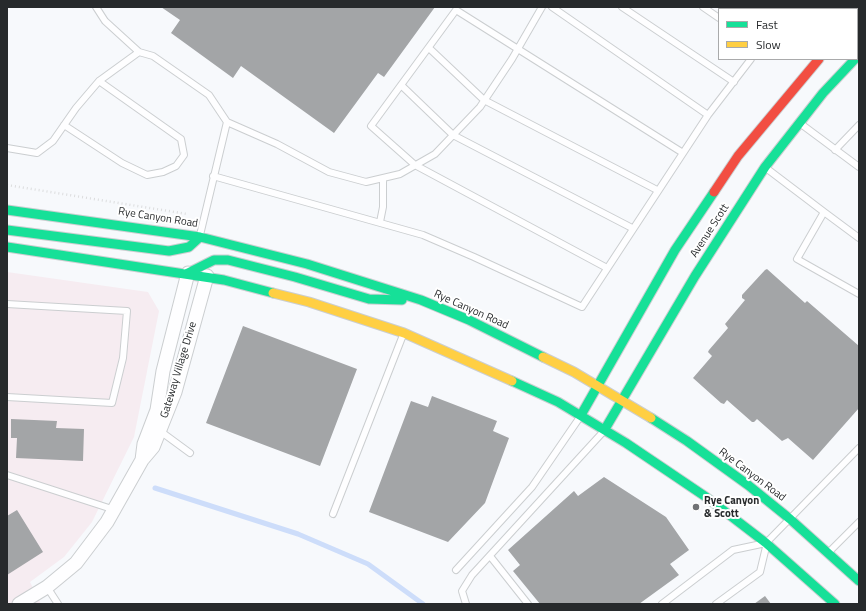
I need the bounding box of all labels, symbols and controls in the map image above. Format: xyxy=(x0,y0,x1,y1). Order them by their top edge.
legend xyxy=(718,8,858,60)
text: Fast xyxy=(756,15,778,34)
text: Slow xyxy=(756,35,781,54)
street label: Avenue Scott xyxy=(688,202,732,260)
street label: Rye Canyon Road xyxy=(117,205,199,231)
street label: Rye Canyon Road xyxy=(432,288,510,332)
street label: Gateway Village Drive xyxy=(158,320,200,420)
street label: Rye Canyon Road xyxy=(716,446,788,504)
place label: Rye Canyon & Scott xyxy=(704,494,759,520)
marker: Rye Canyon & Scott xyxy=(691,502,701,512)

